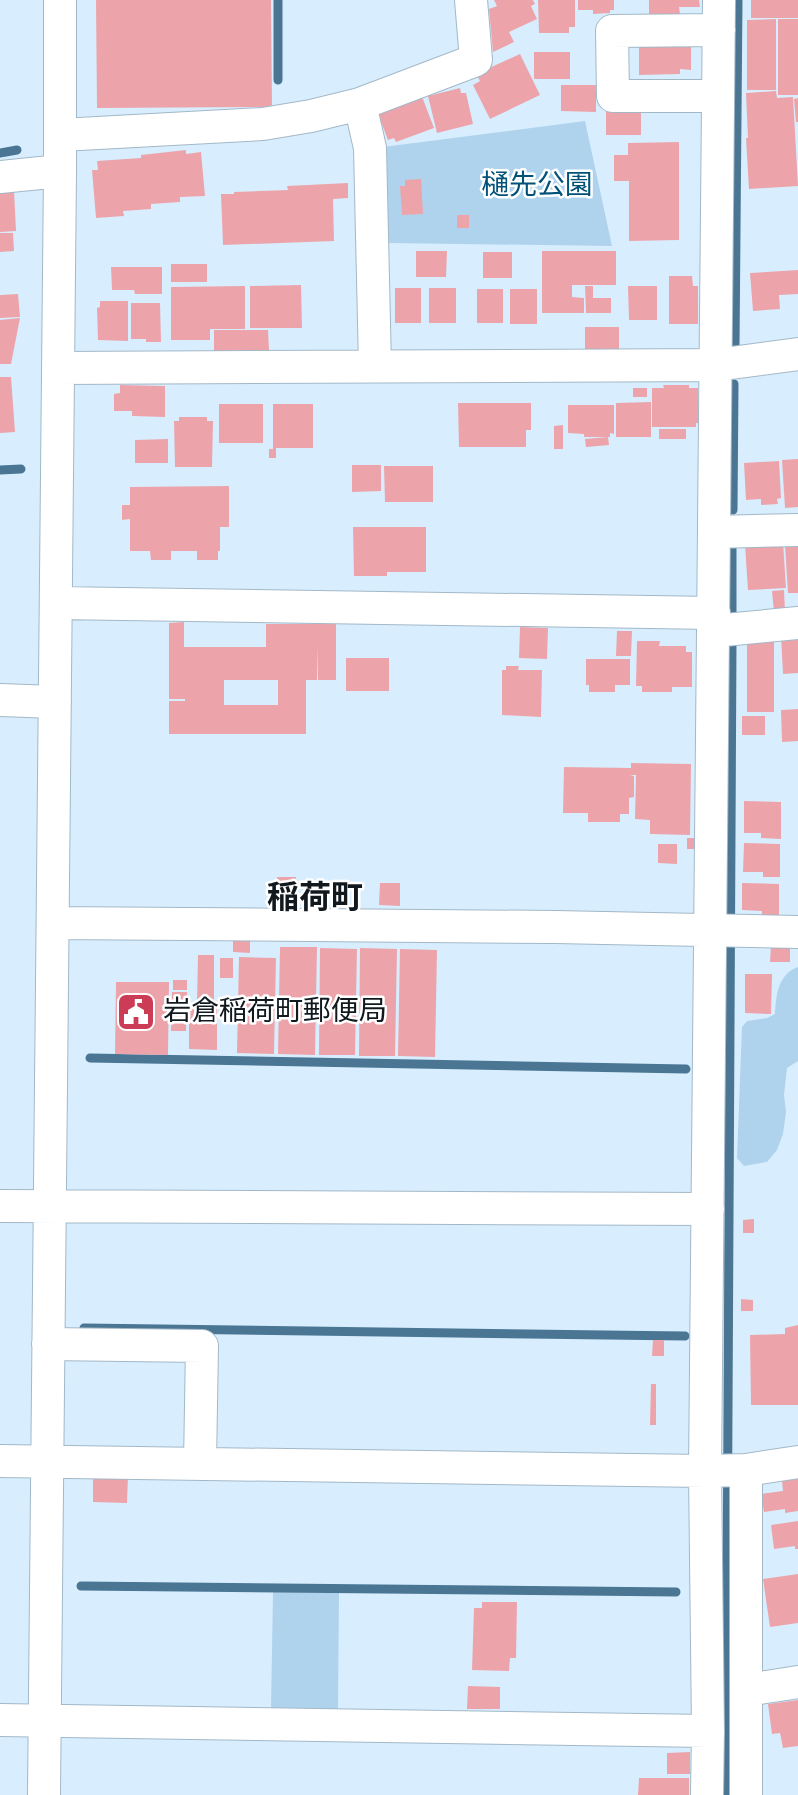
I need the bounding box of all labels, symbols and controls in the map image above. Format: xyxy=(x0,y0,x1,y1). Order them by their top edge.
park label: 樋先公園 xyxy=(481,170,593,200)
district label: 稲荷町 xyxy=(267,880,363,914)
public building icon: 岩倉稲荷町郵便局 xyxy=(115,991,157,1033)
place label: 岩倉稲荷町郵便局 xyxy=(163,996,387,1026)

